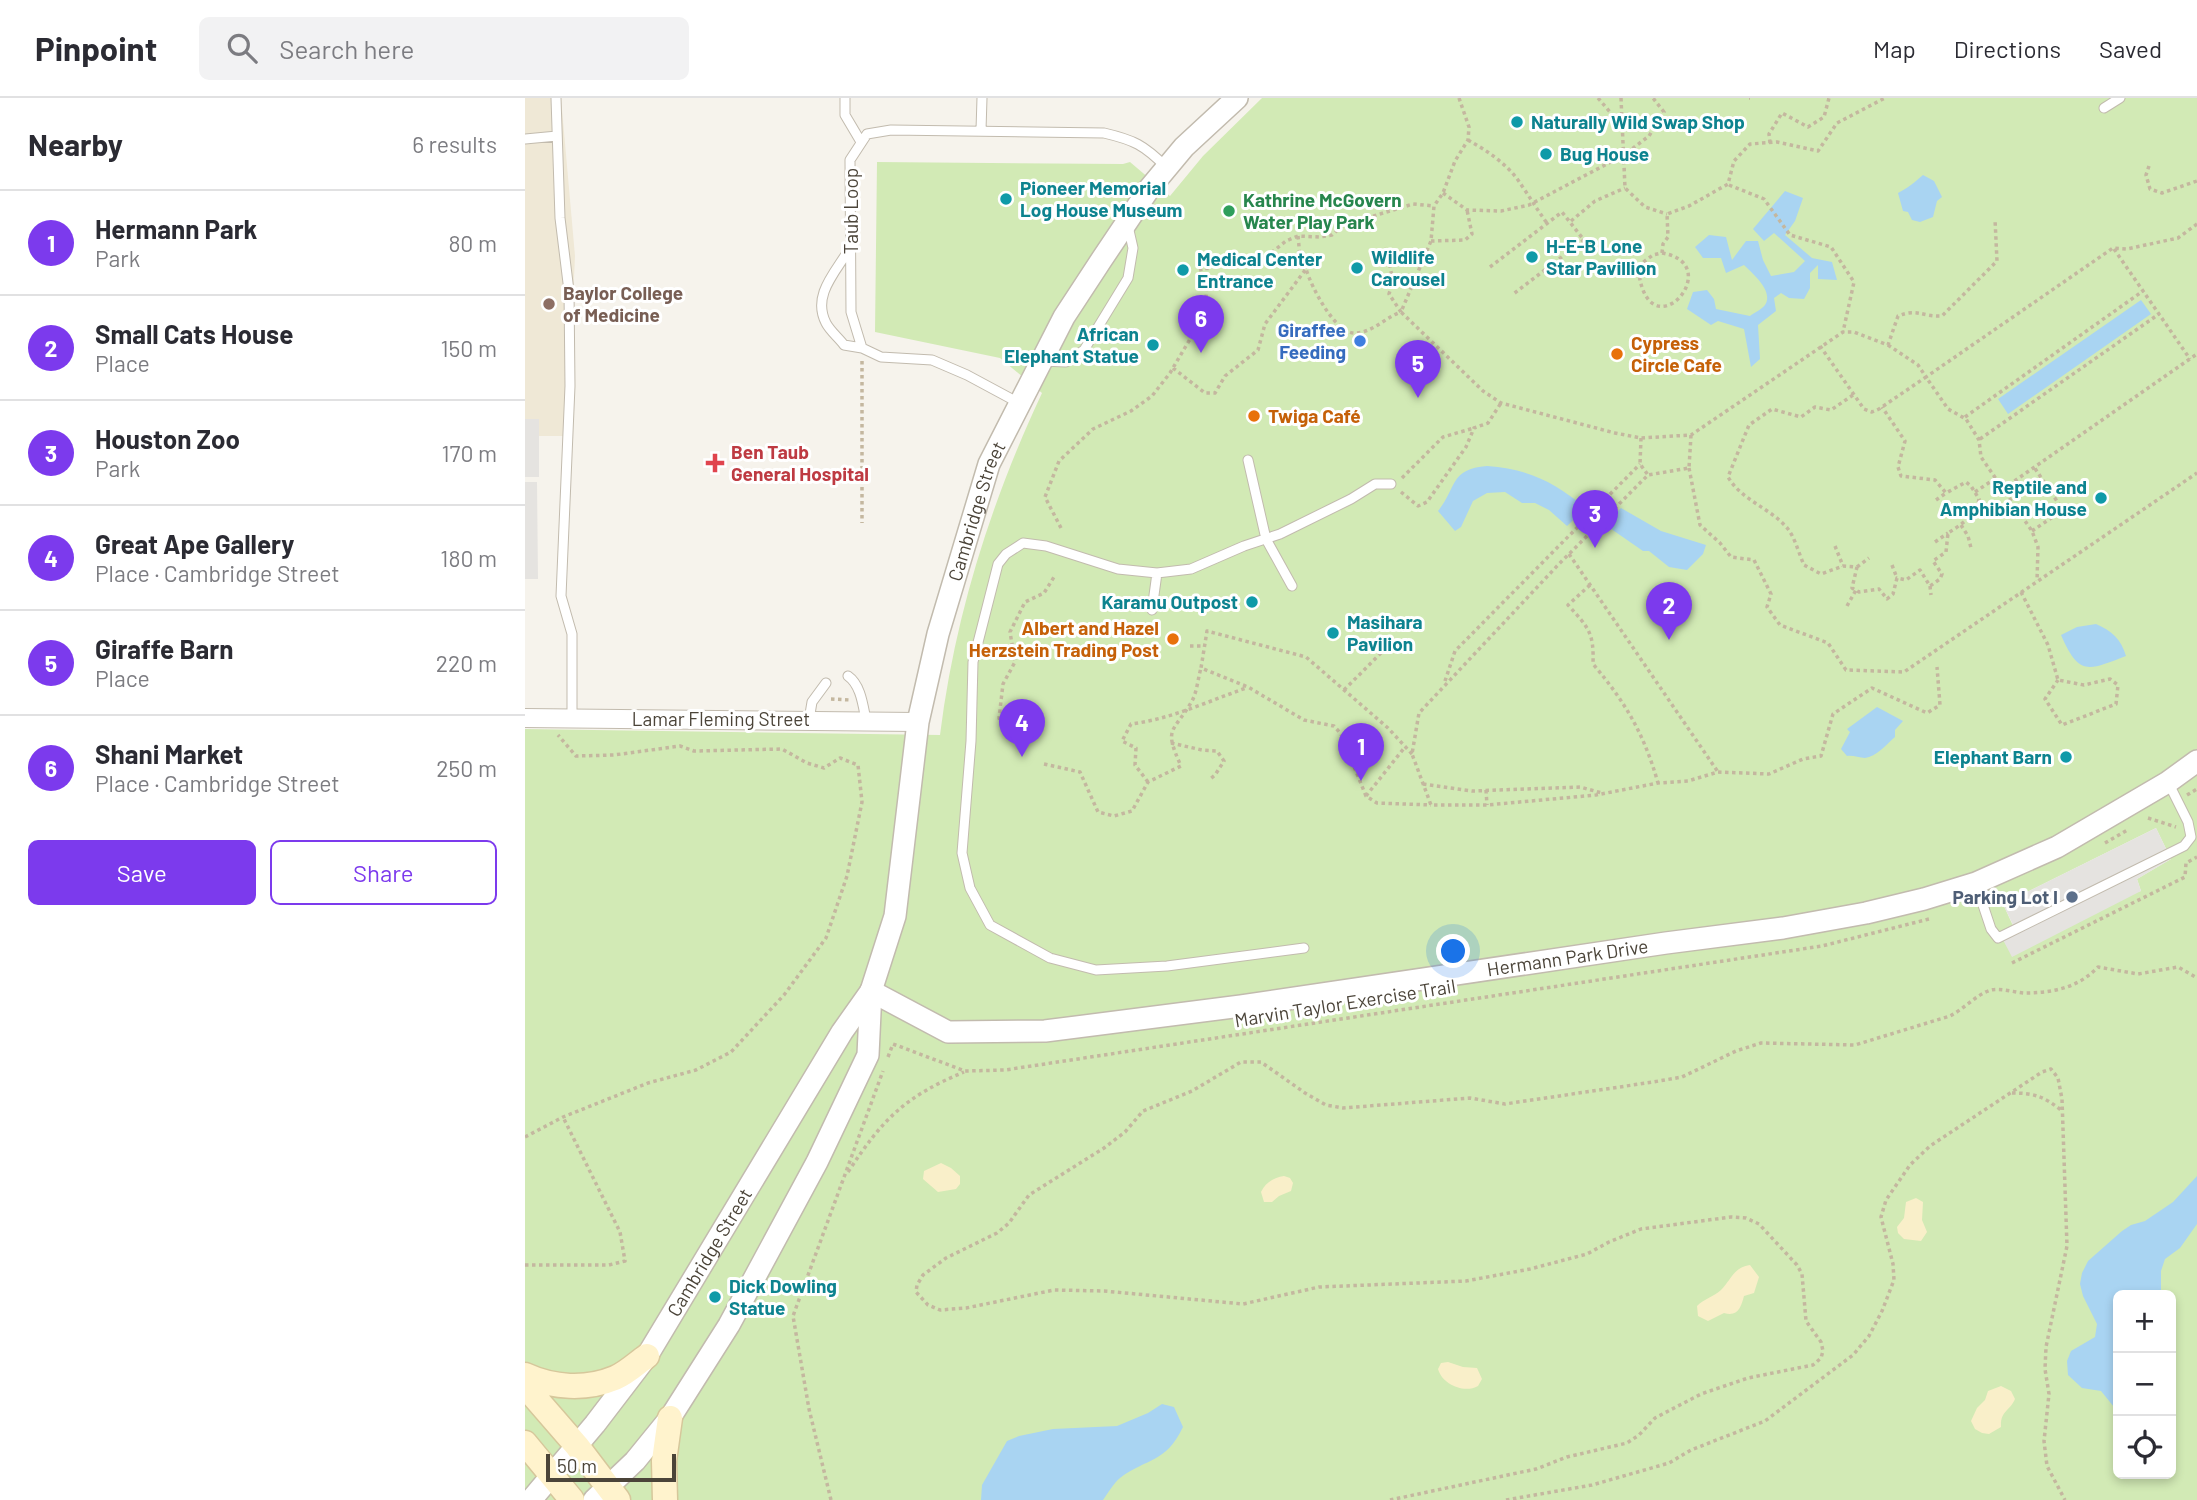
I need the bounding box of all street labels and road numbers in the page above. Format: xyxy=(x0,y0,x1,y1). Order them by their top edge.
street label: Taub Loop xyxy=(839,168,862,254)
street label: Cambridge Street xyxy=(943,437,1010,584)
street label: Lamar Fleming Street xyxy=(632,707,810,730)
street label: Hermann Park Drive xyxy=(1485,934,1650,980)
street label: Marvin Taylor Exercise Trail xyxy=(1233,974,1457,1031)
street label: Cambridge Street xyxy=(662,1184,756,1320)

